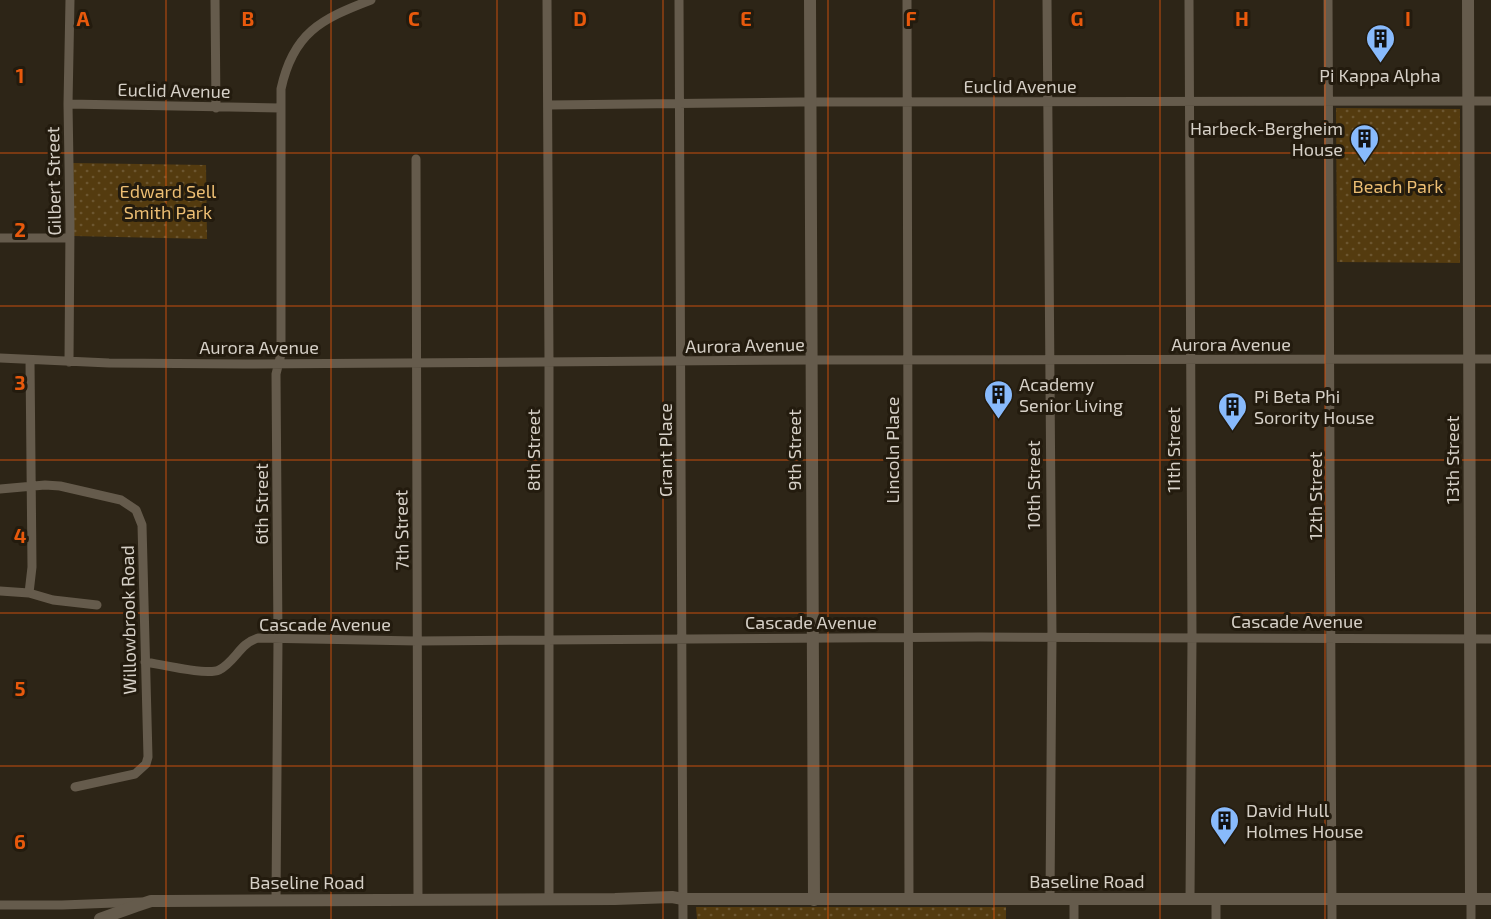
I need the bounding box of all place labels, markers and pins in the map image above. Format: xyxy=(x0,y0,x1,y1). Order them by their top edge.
building icon: Pi Kappa Alpha xyxy=(1364,22,1396,64)
place label: Pi Kappa Alpha xyxy=(1319,64,1441,86)
place label: Harbeck-Bergheim House xyxy=(1190,117,1343,160)
building icon: Harbeck-Bergheim House xyxy=(1348,122,1380,164)
place label: Academy Senior Living xyxy=(1019,373,1123,416)
building icon: Academy Senior Living xyxy=(982,378,1014,420)
place label: Pi Beta Phi Sorority House xyxy=(1254,385,1375,428)
building icon: Pi Beta Phi Sorority House xyxy=(1217,390,1249,432)
place label: David Hull Holmes House xyxy=(1246,799,1364,842)
building icon: David Hull Holmes House xyxy=(1209,804,1241,846)

